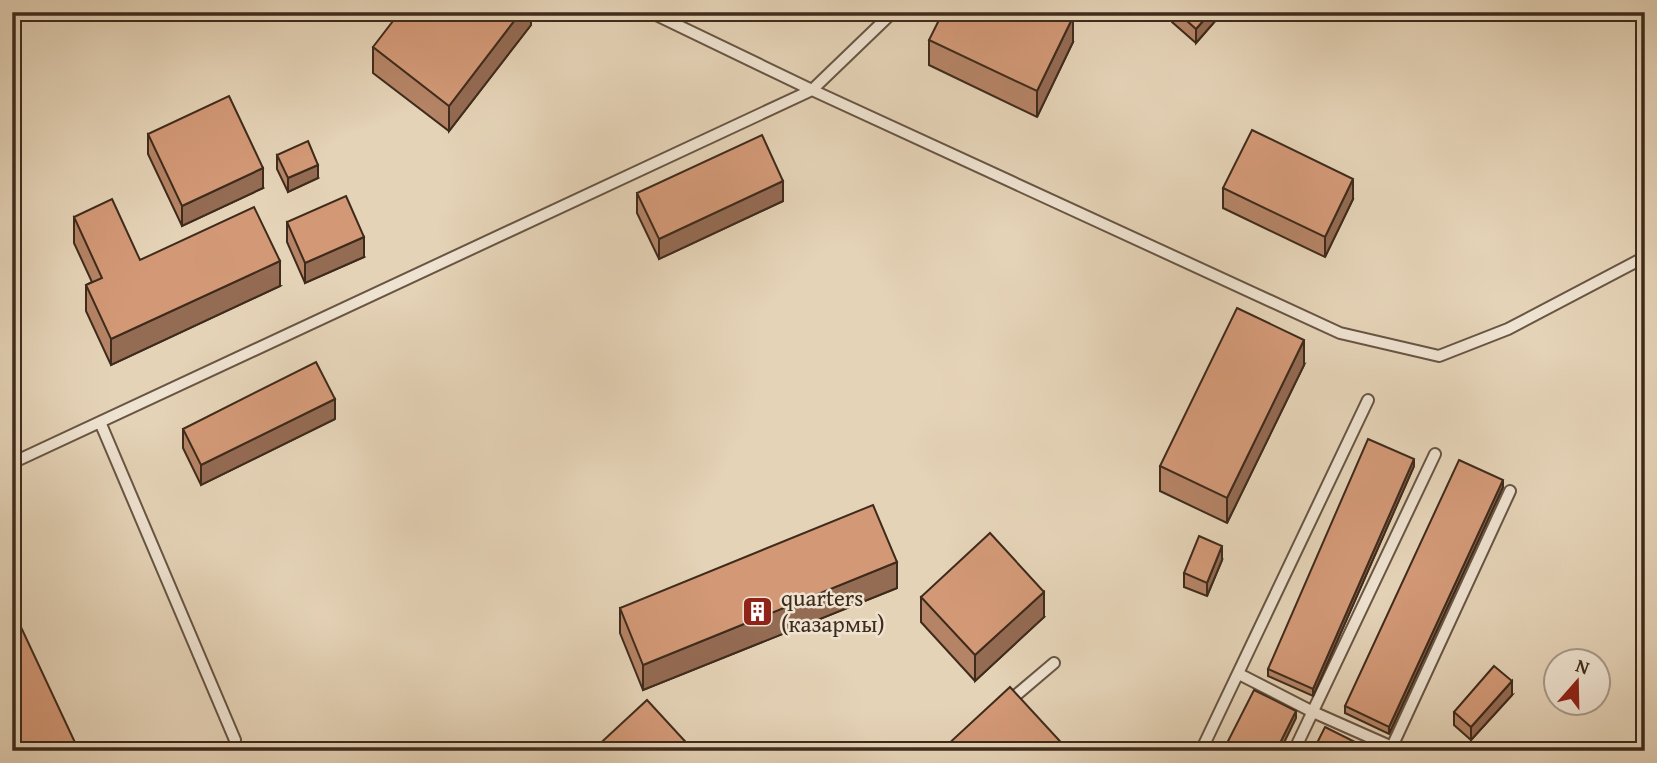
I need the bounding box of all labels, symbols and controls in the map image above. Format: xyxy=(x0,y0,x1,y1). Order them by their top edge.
place label: quarters (казармы) xyxy=(781,581,885,640)
building icon: quarters (казармы) xyxy=(741,594,775,628)
north arrow xyxy=(1542,648,1612,718)
text: N xyxy=(1572,651,1594,681)

